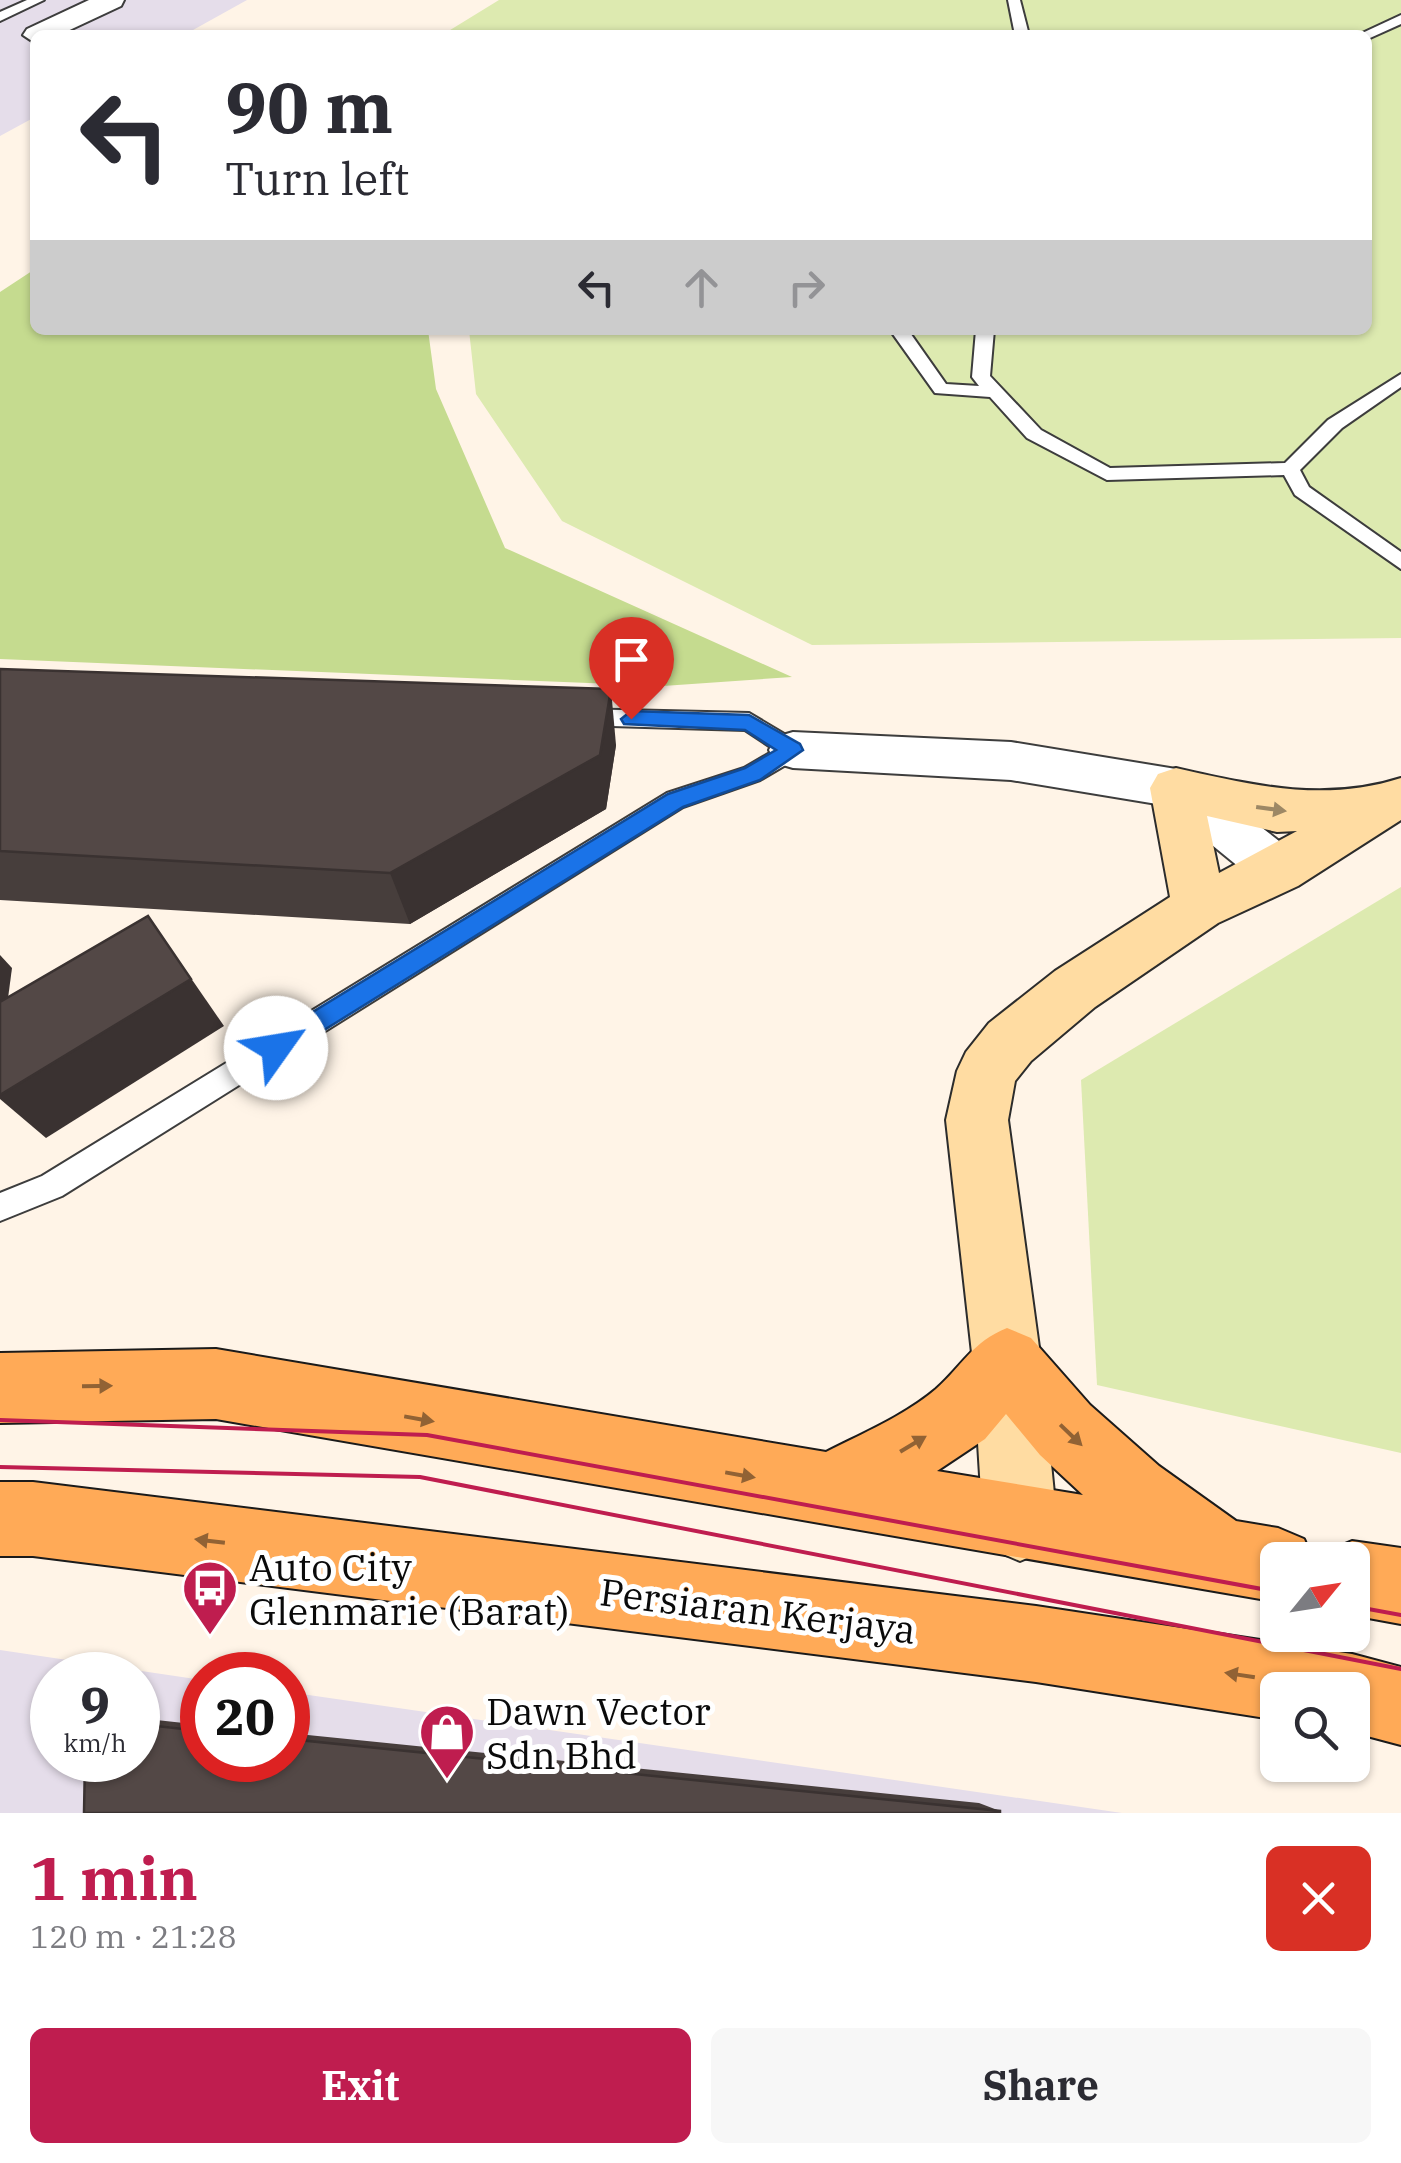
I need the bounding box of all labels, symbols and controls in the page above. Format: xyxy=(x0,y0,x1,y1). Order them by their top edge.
text: 90 m xyxy=(225,61,393,152)
icon: left xyxy=(60,70,190,200)
text: Turn left xyxy=(225,149,409,207)
icon: left xyxy=(569,260,624,315)
icon: ahead xyxy=(674,260,729,315)
icon: right xyxy=(779,260,834,315)
pin xyxy=(589,617,674,720)
icon: arrive xyxy=(604,632,659,687)
one-way arrow xyxy=(1256,801,1287,817)
position arrow xyxy=(224,996,328,1100)
one-way arrow xyxy=(82,1378,114,1394)
one-way arrow xyxy=(404,1412,436,1427)
one-way arrow xyxy=(1059,1423,1083,1446)
one-way arrow xyxy=(899,1436,927,1453)
one-way arrow xyxy=(724,1468,756,1483)
one-way arrow xyxy=(194,1533,226,1549)
place label: Auto City Glenmarie (Barat) xyxy=(249,1542,569,1635)
north arrow xyxy=(1260,1542,1370,1652)
map controls xyxy=(1260,1542,1370,1782)
bus stop icon: Auto City Glenmarie (Barat) xyxy=(180,1558,240,1637)
street label: Persiaran Kerjaya xyxy=(597,1566,919,1654)
speed limit sign: 20 xyxy=(180,1652,310,1782)
one-way arrow xyxy=(1224,1667,1255,1683)
text: 9 xyxy=(80,1672,110,1737)
button: search xyxy=(1260,1672,1370,1782)
place label: Dawn Vector Sdn Bhd xyxy=(486,1686,711,1779)
shop icon: Dawn Vector Sdn Bhd xyxy=(417,1702,477,1781)
text: km/h xyxy=(63,1726,127,1759)
text: 1 min xyxy=(30,1838,198,1917)
button: close xyxy=(1266,1846,1371,1951)
text: 120 m · 21:28 xyxy=(30,1915,237,1957)
button: Exit xyxy=(30,2028,691,2143)
button: Share xyxy=(711,2028,1371,2143)

